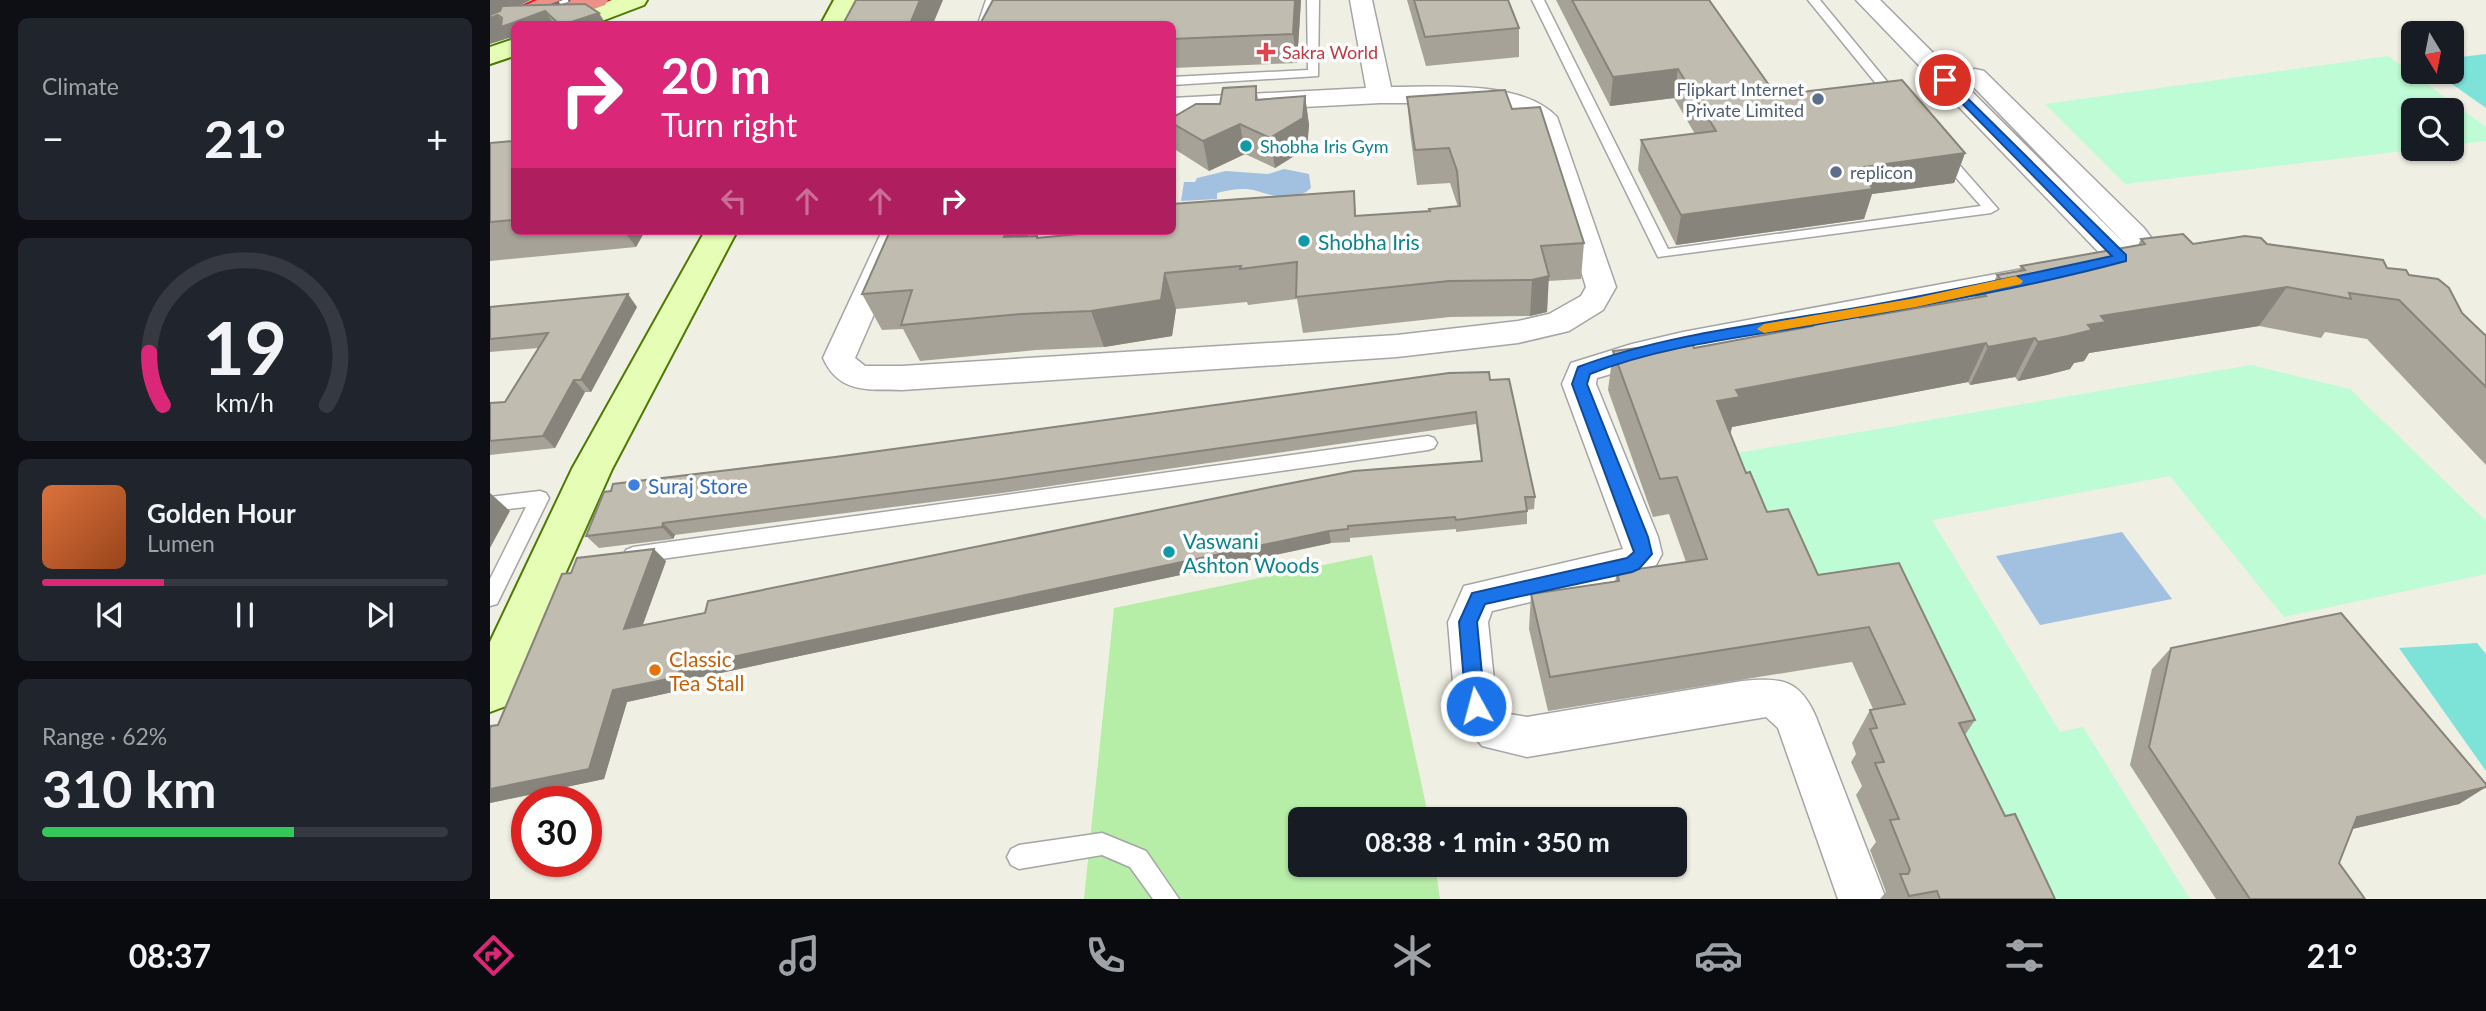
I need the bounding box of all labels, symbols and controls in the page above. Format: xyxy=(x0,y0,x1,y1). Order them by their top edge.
north arrow xyxy=(2401,21,2464,84)
map controls xyxy=(2401,21,2464,161)
place label: Sakra World xyxy=(1282,41,1378,63)
marker: Sakra World xyxy=(1256,42,1276,62)
text: 20 m xyxy=(661,46,771,104)
icon: right xyxy=(546,49,637,140)
pin xyxy=(1915,50,1975,110)
icon: arrive xyxy=(1926,61,1964,99)
text: Climate xyxy=(42,72,119,100)
place label: Flipkart Internet Private Limited xyxy=(1676,78,1805,121)
marker: Flipkart Internet Private Limited xyxy=(1810,91,1826,107)
button: search xyxy=(2401,98,2464,161)
text: Turn right xyxy=(661,105,797,144)
text: 21° xyxy=(204,107,286,169)
text: − xyxy=(42,115,64,161)
text: + xyxy=(426,115,448,161)
place label: Shobha Iris Gym xyxy=(1260,135,1389,157)
marker: Shobha Iris Gym xyxy=(1238,138,1254,154)
place label: replicon xyxy=(1850,161,1913,183)
marker: replicon xyxy=(1828,164,1844,180)
icon: left xyxy=(715,182,753,220)
icon: ahead xyxy=(788,182,826,220)
icon: ahead xyxy=(861,182,899,220)
icon: right xyxy=(934,182,972,220)
place label: Shobha Iris xyxy=(1318,229,1420,254)
marker: Shobha Iris xyxy=(1296,233,1312,249)
text: 19 xyxy=(203,304,287,392)
text: km/h xyxy=(216,387,274,417)
place label: Suraj Store xyxy=(648,473,748,498)
marker: Suraj Store xyxy=(626,477,642,493)
text: Golden Hour xyxy=(147,497,296,529)
place label: Vaswani Ashton Woods xyxy=(1183,528,1319,577)
text: Lumen xyxy=(147,529,215,557)
marker: Vaswani Ashton Woods xyxy=(1161,544,1177,560)
icon: previous xyxy=(91,596,129,634)
icon: pause xyxy=(226,596,264,634)
icon: next xyxy=(361,596,399,634)
place label: Classic Tea Stall xyxy=(669,646,745,695)
marker: Classic Tea Stall xyxy=(647,662,663,678)
position arrow xyxy=(1439,669,1513,743)
text: Range · 62% xyxy=(42,722,167,750)
text: 310 km xyxy=(42,757,216,819)
speed limit sign: 30 xyxy=(511,786,602,877)
text: 08:38 · 1 min · 350 m xyxy=(1365,826,1610,858)
icon: directions xyxy=(469,931,518,980)
icon: music xyxy=(775,931,824,980)
icon: phone xyxy=(1081,931,1130,980)
icon: climate xyxy=(1388,931,1437,980)
icon: car xyxy=(1694,931,1743,980)
icon: filters xyxy=(2000,931,2049,980)
text: 08:37 xyxy=(129,936,211,975)
text: 21° xyxy=(2307,936,2357,975)

